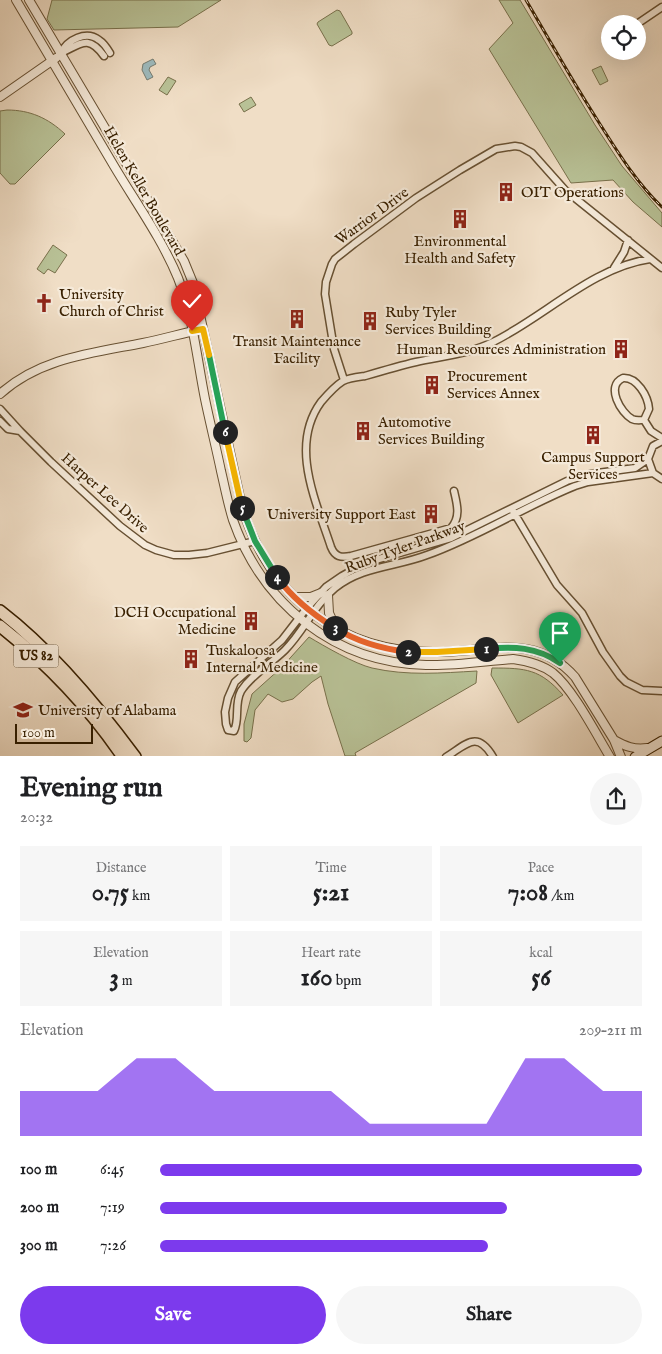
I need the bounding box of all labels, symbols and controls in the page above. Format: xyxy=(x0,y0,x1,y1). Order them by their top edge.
map controls xyxy=(601,15,646,60)
button: locate xyxy=(601,15,646,60)
street label: Helen Keller Boulevard xyxy=(99,123,189,260)
building icon: OIT Operations xyxy=(495,181,517,203)
street label: Warrior Drive xyxy=(331,183,413,249)
place label: OIT Operations xyxy=(521,183,624,202)
building icon: Environmental Health and Safety xyxy=(449,208,471,230)
place label: Environmental Health and Safety xyxy=(404,232,516,268)
pin xyxy=(171,280,213,331)
place label: University Church of Christ xyxy=(59,285,164,321)
icon: check xyxy=(178,287,206,315)
church icon: University Church of Christ xyxy=(33,292,55,314)
place label: Ruby Tyler Services Building xyxy=(385,303,492,339)
building icon: Transit Maintenance Facility xyxy=(286,308,308,330)
building icon: Ruby Tyler Services Building xyxy=(359,310,381,332)
place label: Transit Maintenance Facility xyxy=(233,332,361,368)
building icon: Human Resources Administration xyxy=(610,338,632,360)
place label: Human Resources Administration xyxy=(396,340,606,359)
place label: Procurement Services Annex xyxy=(447,367,541,403)
building icon: Procurement Services Annex xyxy=(421,374,443,396)
place label: Automotive Services Building xyxy=(377,413,485,449)
pin: 6 xyxy=(212,420,238,444)
building icon: Automotive Services Building xyxy=(352,420,374,442)
text: 6 xyxy=(223,423,228,441)
building icon: Campus Support Services xyxy=(582,424,604,446)
place label: Campus Support Services xyxy=(541,448,645,484)
street label: Harper Lee Drive xyxy=(57,449,153,537)
pin: 5 xyxy=(230,496,254,520)
text: 5 xyxy=(240,499,245,517)
building icon: University Support East xyxy=(420,503,442,525)
place label: University Support East xyxy=(267,505,416,524)
street label: Ruby Tyler Parkway xyxy=(342,516,468,578)
pin: 4 xyxy=(264,564,290,590)
text: 4 xyxy=(274,568,281,586)
place label: DCH Occupational Medicine xyxy=(114,603,237,639)
building icon: DCH Occupational Medicine xyxy=(240,610,262,632)
pin xyxy=(539,612,581,663)
pin: 3 xyxy=(322,616,348,640)
text: 3 xyxy=(333,619,338,637)
icon: arrive xyxy=(546,619,574,647)
pin: 1 xyxy=(474,636,498,662)
pin: 2 xyxy=(396,640,420,664)
text: 1 xyxy=(484,640,489,658)
place label: Tuskaloosa Internal Medicine xyxy=(206,641,318,677)
text: 2 xyxy=(405,643,412,661)
road number: US 82 xyxy=(14,644,58,668)
building icon: Tuskaloosa Internal Medicine xyxy=(180,648,202,670)
school or university icon: University of Alabama xyxy=(12,699,34,721)
place label: University of Alabama xyxy=(38,701,177,720)
scale bar xyxy=(15,722,92,745)
text: 100 m xyxy=(22,724,55,742)
text: Evening run xyxy=(20,771,163,806)
button: share xyxy=(590,773,642,825)
text: 20:32 xyxy=(20,808,53,828)
text: Distance xyxy=(96,859,146,877)
text: Time xyxy=(315,859,347,877)
text: Pace xyxy=(528,859,554,877)
text: 0.75 xyxy=(92,877,129,909)
text: 5:21 xyxy=(313,877,349,909)
text: 7:08 xyxy=(508,877,548,909)
text: km xyxy=(129,887,150,905)
text: /km xyxy=(548,887,574,905)
text: Elevation xyxy=(93,944,149,962)
text: Heart rate xyxy=(301,944,361,962)
text: kcal xyxy=(529,944,553,962)
text: 3 xyxy=(109,962,119,994)
text: 160 xyxy=(300,962,333,994)
text: 56 xyxy=(531,962,551,994)
text: m xyxy=(119,972,133,990)
text: bpm xyxy=(333,972,362,990)
text: Elevation xyxy=(20,1021,83,1041)
text: 209–211 m xyxy=(579,1021,642,1041)
text: 100 m xyxy=(20,1160,57,1180)
text: 6:45 xyxy=(100,1160,125,1180)
text: 200 m xyxy=(20,1198,59,1218)
text: 7:19 xyxy=(100,1198,125,1218)
text: 300 m xyxy=(20,1236,58,1256)
text: 7:26 xyxy=(100,1236,126,1256)
button: Save xyxy=(20,1286,326,1344)
button: Share xyxy=(336,1286,642,1344)

